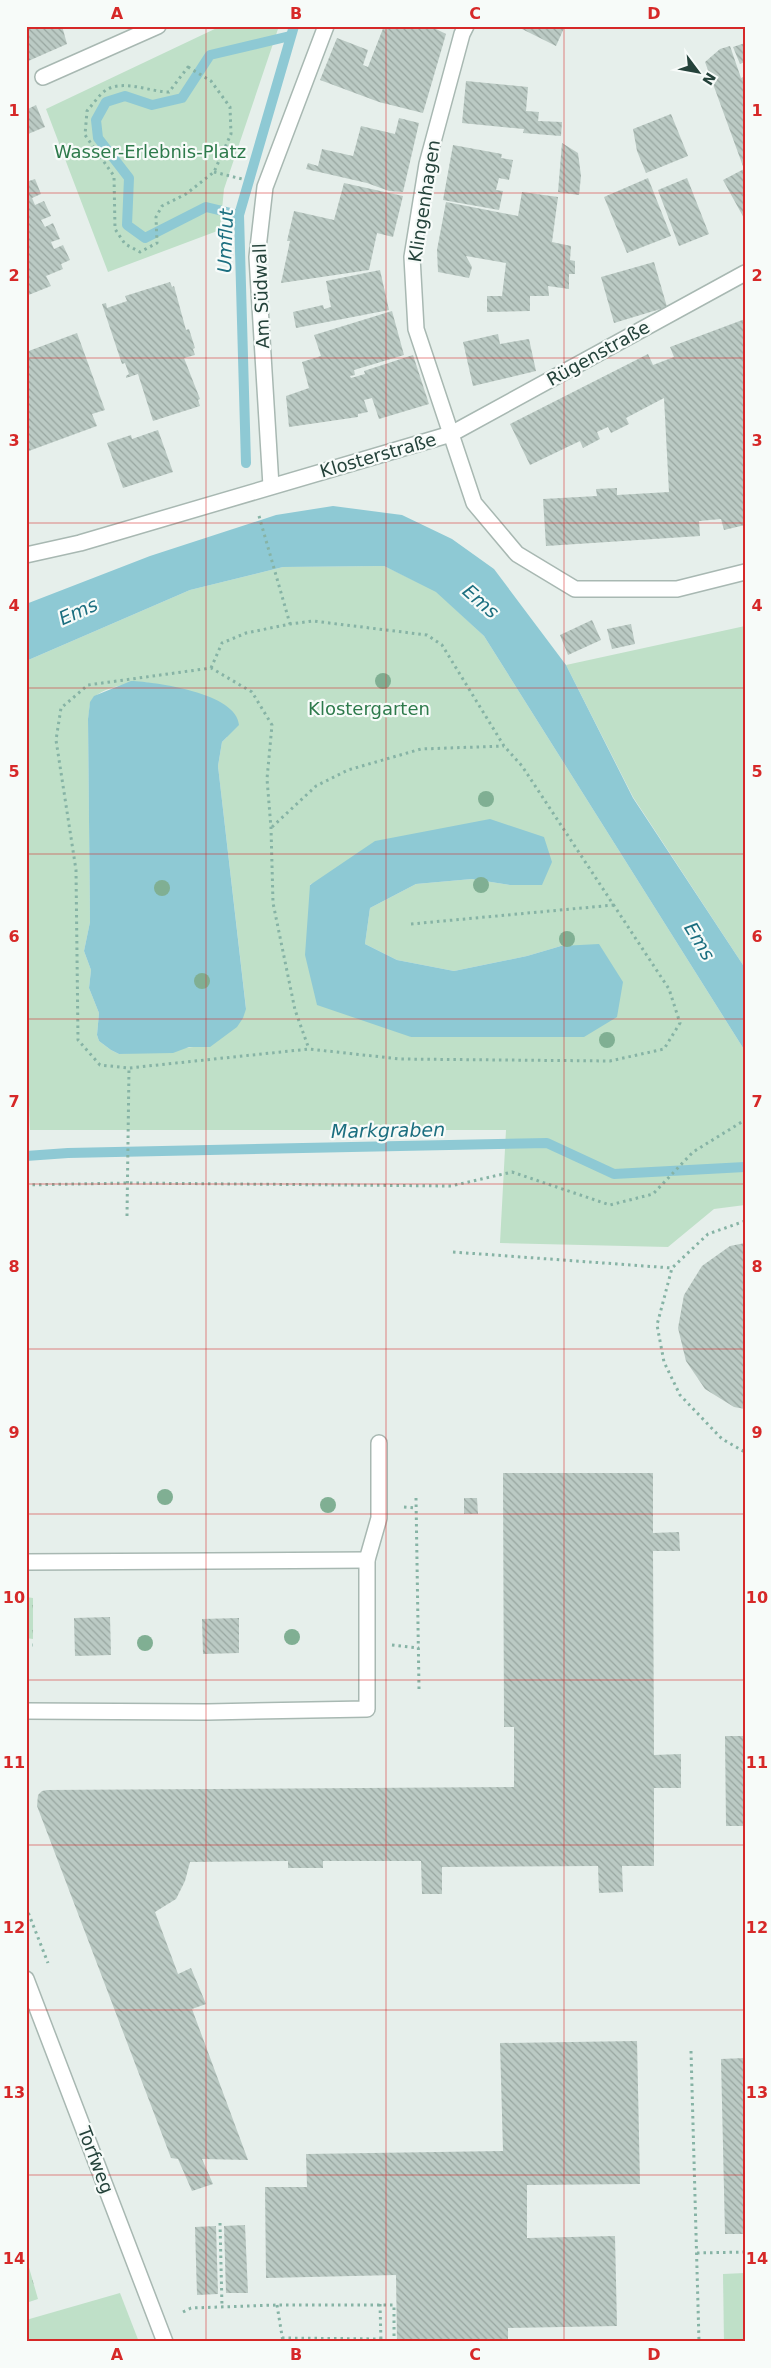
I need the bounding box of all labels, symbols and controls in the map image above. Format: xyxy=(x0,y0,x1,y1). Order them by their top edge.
text: A xyxy=(111,4,124,23)
text: B xyxy=(290,4,302,23)
text: C xyxy=(469,4,481,23)
text: D xyxy=(647,4,661,23)
north arrow xyxy=(674,48,724,98)
text: N xyxy=(699,70,719,88)
text: 1 xyxy=(8,101,20,120)
text: 1 xyxy=(751,101,763,120)
street label: Klingenhagen xyxy=(404,138,444,264)
park label: Wasser-Erlebnis-Platz xyxy=(54,141,246,162)
water label: Umflut xyxy=(213,207,237,273)
street label: Am Südwall xyxy=(249,243,273,349)
text: 2 xyxy=(8,266,20,285)
text: 2 xyxy=(751,266,763,285)
street label: Rügenstraße xyxy=(543,316,653,390)
street label: Klosterstraße xyxy=(317,428,439,482)
text: 3 xyxy=(8,431,20,450)
text: 3 xyxy=(751,431,763,450)
water label: Ems xyxy=(459,579,504,623)
water label: Ems xyxy=(55,593,101,629)
text: 4 xyxy=(8,596,20,615)
text: 4 xyxy=(751,596,763,615)
park label: Klostergarten xyxy=(308,698,430,719)
text: 5 xyxy=(8,762,20,781)
text: 5 xyxy=(751,762,763,781)
water label: Ems xyxy=(680,918,720,964)
text: 6 xyxy=(8,927,20,946)
text: 6 xyxy=(751,927,763,946)
text: 7 xyxy=(8,1092,20,1111)
text: 7 xyxy=(751,1092,763,1111)
water label: Markgraben xyxy=(331,1118,445,1142)
text: 8 xyxy=(8,1257,20,1276)
text: 8 xyxy=(751,1257,763,1276)
text: 9 xyxy=(8,1423,20,1442)
text: 9 xyxy=(751,1423,763,1442)
text: 10 xyxy=(3,1588,25,1607)
text: 10 xyxy=(746,1588,768,1607)
text: 11 xyxy=(3,1753,25,1772)
text: 11 xyxy=(746,1753,768,1772)
text: 12 xyxy=(3,1918,25,1937)
text: 12 xyxy=(746,1918,768,1937)
text: 13 xyxy=(3,2083,25,2102)
text: 13 xyxy=(746,2083,768,2102)
street label: Torfweg xyxy=(73,2123,118,2196)
text: 14 xyxy=(3,2249,25,2268)
text: 14 xyxy=(746,2249,768,2268)
text: A xyxy=(111,2345,124,2364)
text: B xyxy=(290,2345,302,2364)
text: C xyxy=(469,2345,481,2364)
text: D xyxy=(647,2345,661,2364)

